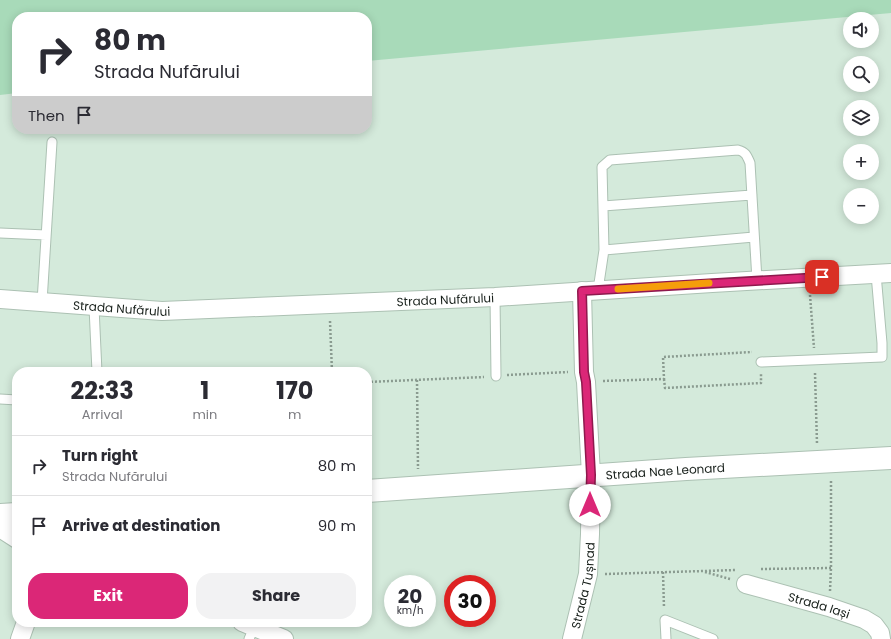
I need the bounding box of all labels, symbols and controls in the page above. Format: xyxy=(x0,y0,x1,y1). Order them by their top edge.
map controls xyxy=(843,12,879,224)
button: sound xyxy=(843,12,879,48)
text: 80 m xyxy=(94,21,166,60)
icon: right xyxy=(28,28,80,80)
button: search xyxy=(843,56,879,92)
text: Strada Nufărului xyxy=(94,59,240,84)
button: layers xyxy=(843,100,879,136)
icon: arrive xyxy=(73,104,95,126)
text: Then xyxy=(28,105,65,126)
button: + xyxy=(843,144,879,180)
button: − xyxy=(843,188,879,224)
pin xyxy=(805,260,839,294)
icon: arrive xyxy=(811,266,833,288)
street label: Strada Nufărului xyxy=(396,289,494,310)
street label: Strada Nufărului xyxy=(72,296,171,320)
text: 22:33 xyxy=(71,374,134,407)
text: 1 xyxy=(200,374,209,407)
text: 170 xyxy=(276,374,313,407)
text: Arrival xyxy=(82,405,123,424)
text: min xyxy=(192,405,217,424)
text: m xyxy=(288,405,301,424)
text: Turn right xyxy=(62,445,138,466)
icon: right xyxy=(28,455,50,477)
text: 80 m xyxy=(318,455,356,476)
street label: Strada Nae Leonard xyxy=(605,458,725,483)
text: Strada Nufărului xyxy=(62,467,167,486)
position arrow xyxy=(569,484,611,526)
icon: arrive xyxy=(28,515,50,537)
text: Arrive at destination xyxy=(62,515,220,536)
text: 90 m xyxy=(318,515,356,536)
street label: Strada Tușnad xyxy=(566,542,598,630)
button: Exit xyxy=(28,573,188,619)
button: Share xyxy=(196,573,356,619)
speed limit sign: 30 xyxy=(444,575,496,627)
text: 20 xyxy=(398,582,422,610)
street label: Strada Iași xyxy=(786,588,852,622)
text: km/h xyxy=(397,603,423,618)

